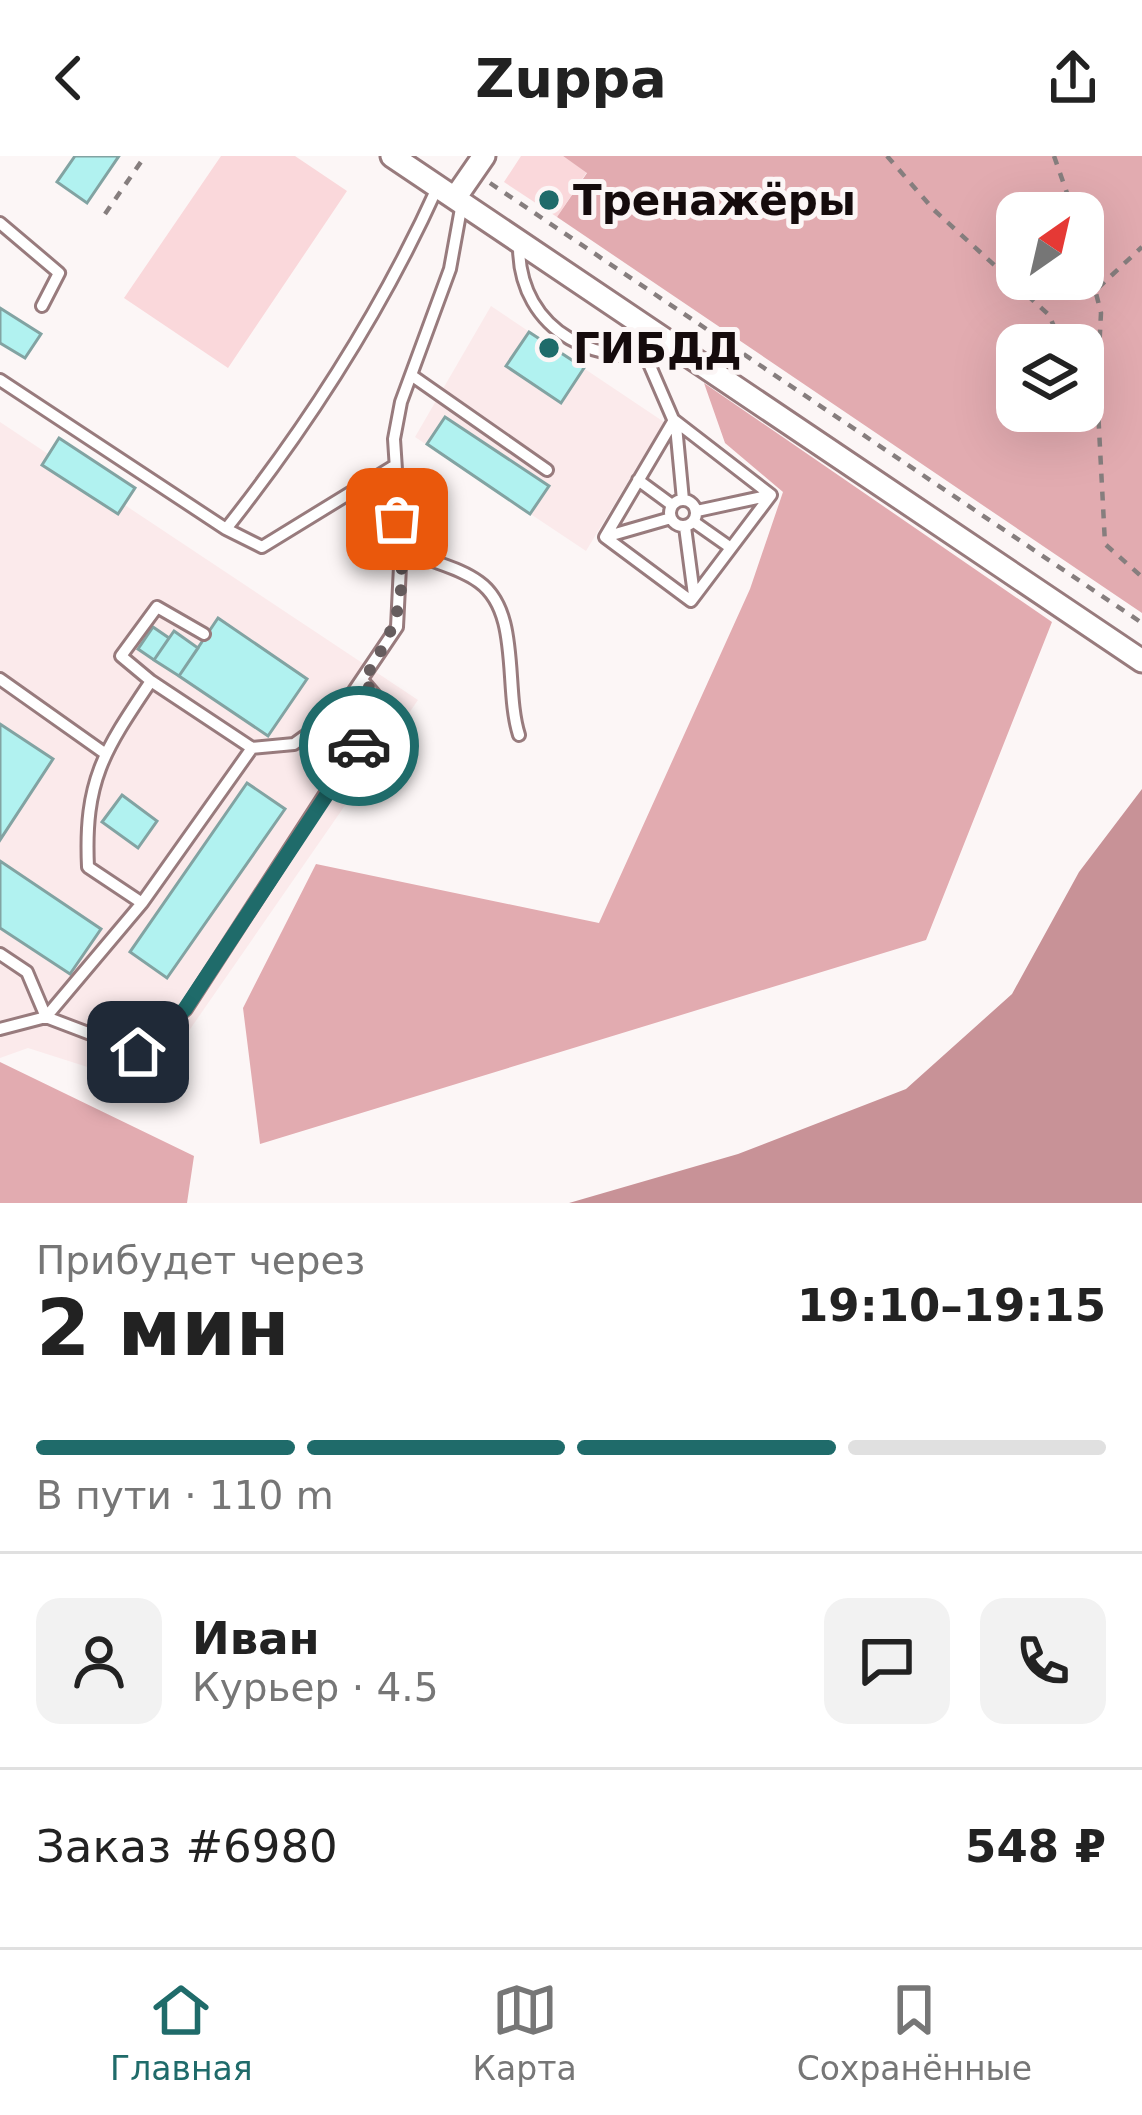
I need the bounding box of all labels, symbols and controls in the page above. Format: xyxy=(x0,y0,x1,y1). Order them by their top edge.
icon: back xyxy=(36,45,102,111)
icon: share xyxy=(1040,45,1106,111)
text: Zuppa xyxy=(475,47,667,110)
place label: Тренажёры xyxy=(573,176,856,225)
marker: Тренажёры xyxy=(536,187,562,213)
north arrow xyxy=(996,192,1104,300)
map controls xyxy=(996,192,1104,432)
place label: ГИБДД xyxy=(573,324,742,373)
button: layers xyxy=(996,324,1104,432)
marker: ГИБДД xyxy=(536,335,562,361)
pin xyxy=(346,468,448,570)
icon: bag xyxy=(364,486,430,552)
courier xyxy=(299,686,419,806)
icon: car xyxy=(326,713,392,779)
pin xyxy=(87,1001,189,1103)
icon: home xyxy=(105,1019,171,1085)
text: Прибудет через xyxy=(36,1238,365,1283)
text: 19:10–19:15 xyxy=(797,1279,1106,1332)
text: 2 мин xyxy=(36,1283,290,1373)
text: В пути · 110 m xyxy=(36,1473,334,1518)
button: person xyxy=(36,1598,162,1724)
button: chat xyxy=(824,1598,950,1724)
button: phone xyxy=(980,1598,1106,1724)
text: Иван xyxy=(192,1612,320,1665)
text: Курьер · 4.5 xyxy=(192,1665,438,1710)
text: Заказ #6980 xyxy=(36,1820,338,1873)
text: 548 ₽ xyxy=(965,1820,1106,1873)
tab: Главная xyxy=(110,1977,253,2088)
tab: Карта xyxy=(473,1977,577,2088)
tab: Сохранённые xyxy=(797,1977,1032,2088)

